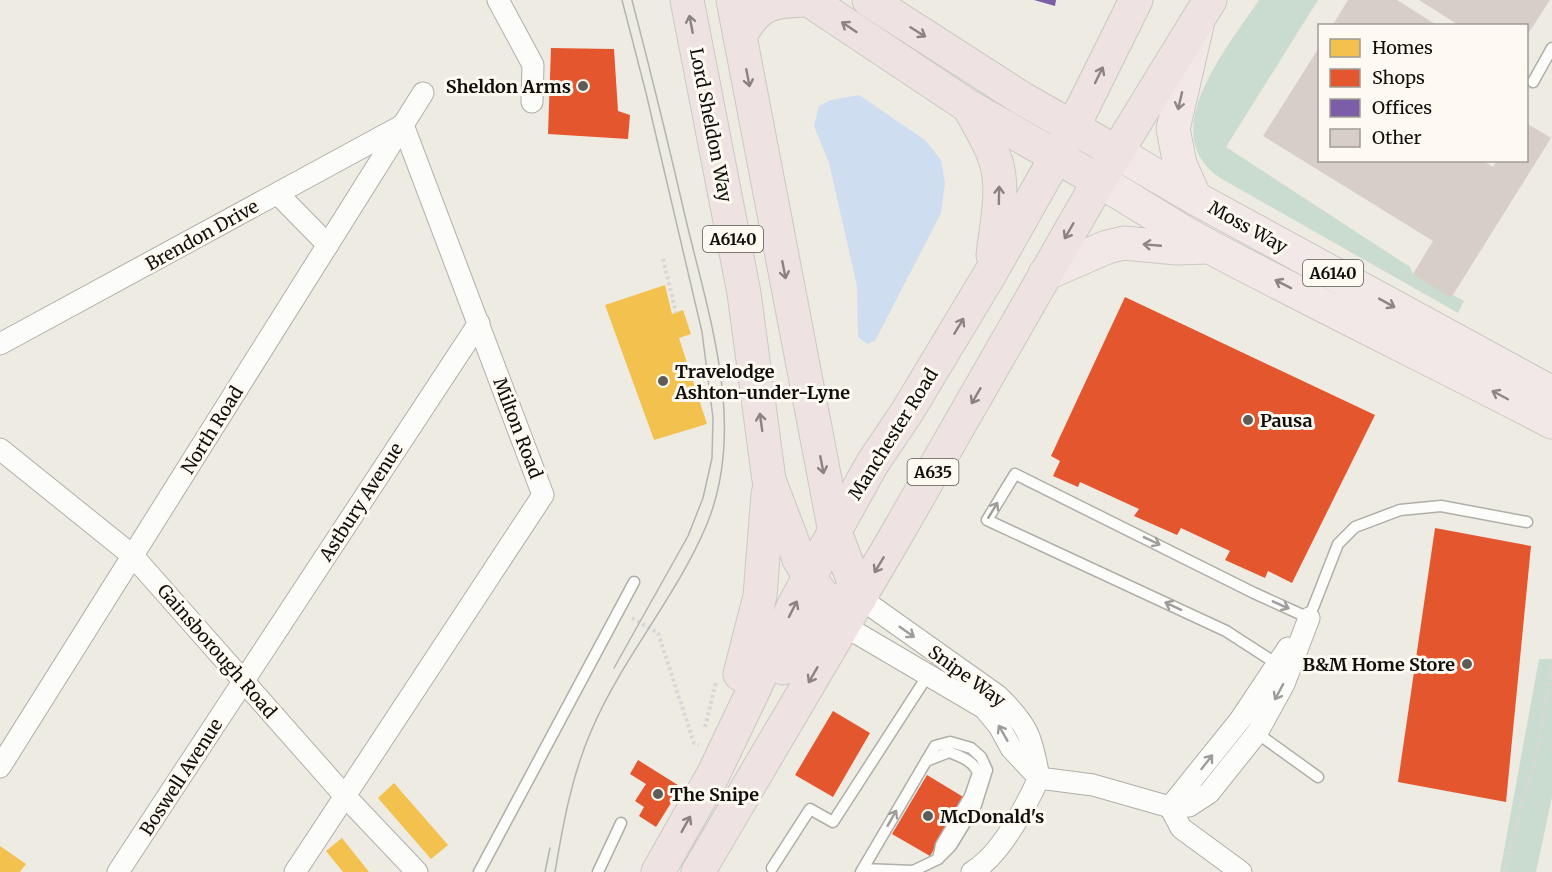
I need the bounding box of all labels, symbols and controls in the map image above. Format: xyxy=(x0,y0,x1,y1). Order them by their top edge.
one-way arrow xyxy=(685,14,696,34)
one-way arrow xyxy=(841,20,858,32)
legend xyxy=(1318,24,1528,162)
one-way arrow xyxy=(909,27,926,39)
text: Homes xyxy=(1372,36,1433,59)
street label: Lord Sheldon Way xyxy=(685,46,737,204)
one-way arrow xyxy=(1093,66,1105,84)
text: Shops xyxy=(1372,66,1425,89)
one-way arrow xyxy=(743,68,754,87)
place label: Sheldon Arms xyxy=(446,75,571,98)
marker: Sheldon Arms xyxy=(576,79,590,93)
one-way arrow xyxy=(1173,91,1185,110)
text: Offices xyxy=(1372,96,1432,119)
text: Other xyxy=(1372,126,1422,149)
one-way arrow xyxy=(994,186,1005,206)
street label: Brendon Drive xyxy=(142,195,262,275)
street label: Moss Way xyxy=(1204,196,1292,258)
one-way arrow xyxy=(1063,222,1075,239)
road number: A6140 xyxy=(703,226,763,252)
one-way arrow xyxy=(1142,239,1162,250)
one-way arrow xyxy=(779,259,790,279)
road number: A6140 xyxy=(1303,260,1363,286)
one-way arrow xyxy=(1275,278,1293,289)
one-way arrow xyxy=(1378,297,1395,309)
one-way arrow xyxy=(954,318,966,335)
place label: Travelodge Ashton-under-Lyne xyxy=(674,360,850,404)
street label: Manchester Road xyxy=(843,364,943,504)
street label: Milton Road xyxy=(488,374,548,482)
marker: Travelodge Ashton-under-Lyne xyxy=(656,374,670,388)
street label: North Road xyxy=(176,382,248,478)
one-way arrow xyxy=(970,387,982,404)
one-way arrow xyxy=(1492,389,1510,400)
place label: Pausa xyxy=(1260,409,1312,432)
one-way arrow xyxy=(756,413,767,433)
marker: Pausa xyxy=(1241,413,1255,427)
street label: Astbury Avenue xyxy=(314,438,408,566)
one-way arrow xyxy=(817,455,828,475)
road number: A635 xyxy=(908,459,958,485)
one-way arrow xyxy=(988,502,1000,519)
one-way arrow xyxy=(1142,536,1160,547)
one-way arrow xyxy=(873,556,885,573)
street label: Gainsborough Road xyxy=(152,579,282,723)
one-way arrow xyxy=(787,600,799,618)
one-way arrow xyxy=(1164,600,1182,612)
one-way arrow xyxy=(1272,600,1290,612)
one-way arrow xyxy=(898,626,915,638)
street label: Snipe Way xyxy=(924,640,1011,712)
place label: B&M Home Store xyxy=(1302,653,1455,676)
marker: B&M Home Store xyxy=(1460,657,1474,671)
one-way arrow xyxy=(807,666,819,683)
one-way arrow xyxy=(1273,682,1285,700)
street label: Boswell Avenue xyxy=(135,714,227,840)
one-way arrow xyxy=(996,725,1008,742)
one-way arrow xyxy=(1201,754,1214,770)
place label: The Snipe xyxy=(670,783,759,806)
marker: The Snipe xyxy=(651,787,665,801)
place label: McDonald's xyxy=(940,805,1044,828)
marker: McDonald's xyxy=(921,809,935,823)
one-way arrow xyxy=(887,810,899,827)
one-way arrow xyxy=(680,815,692,832)

